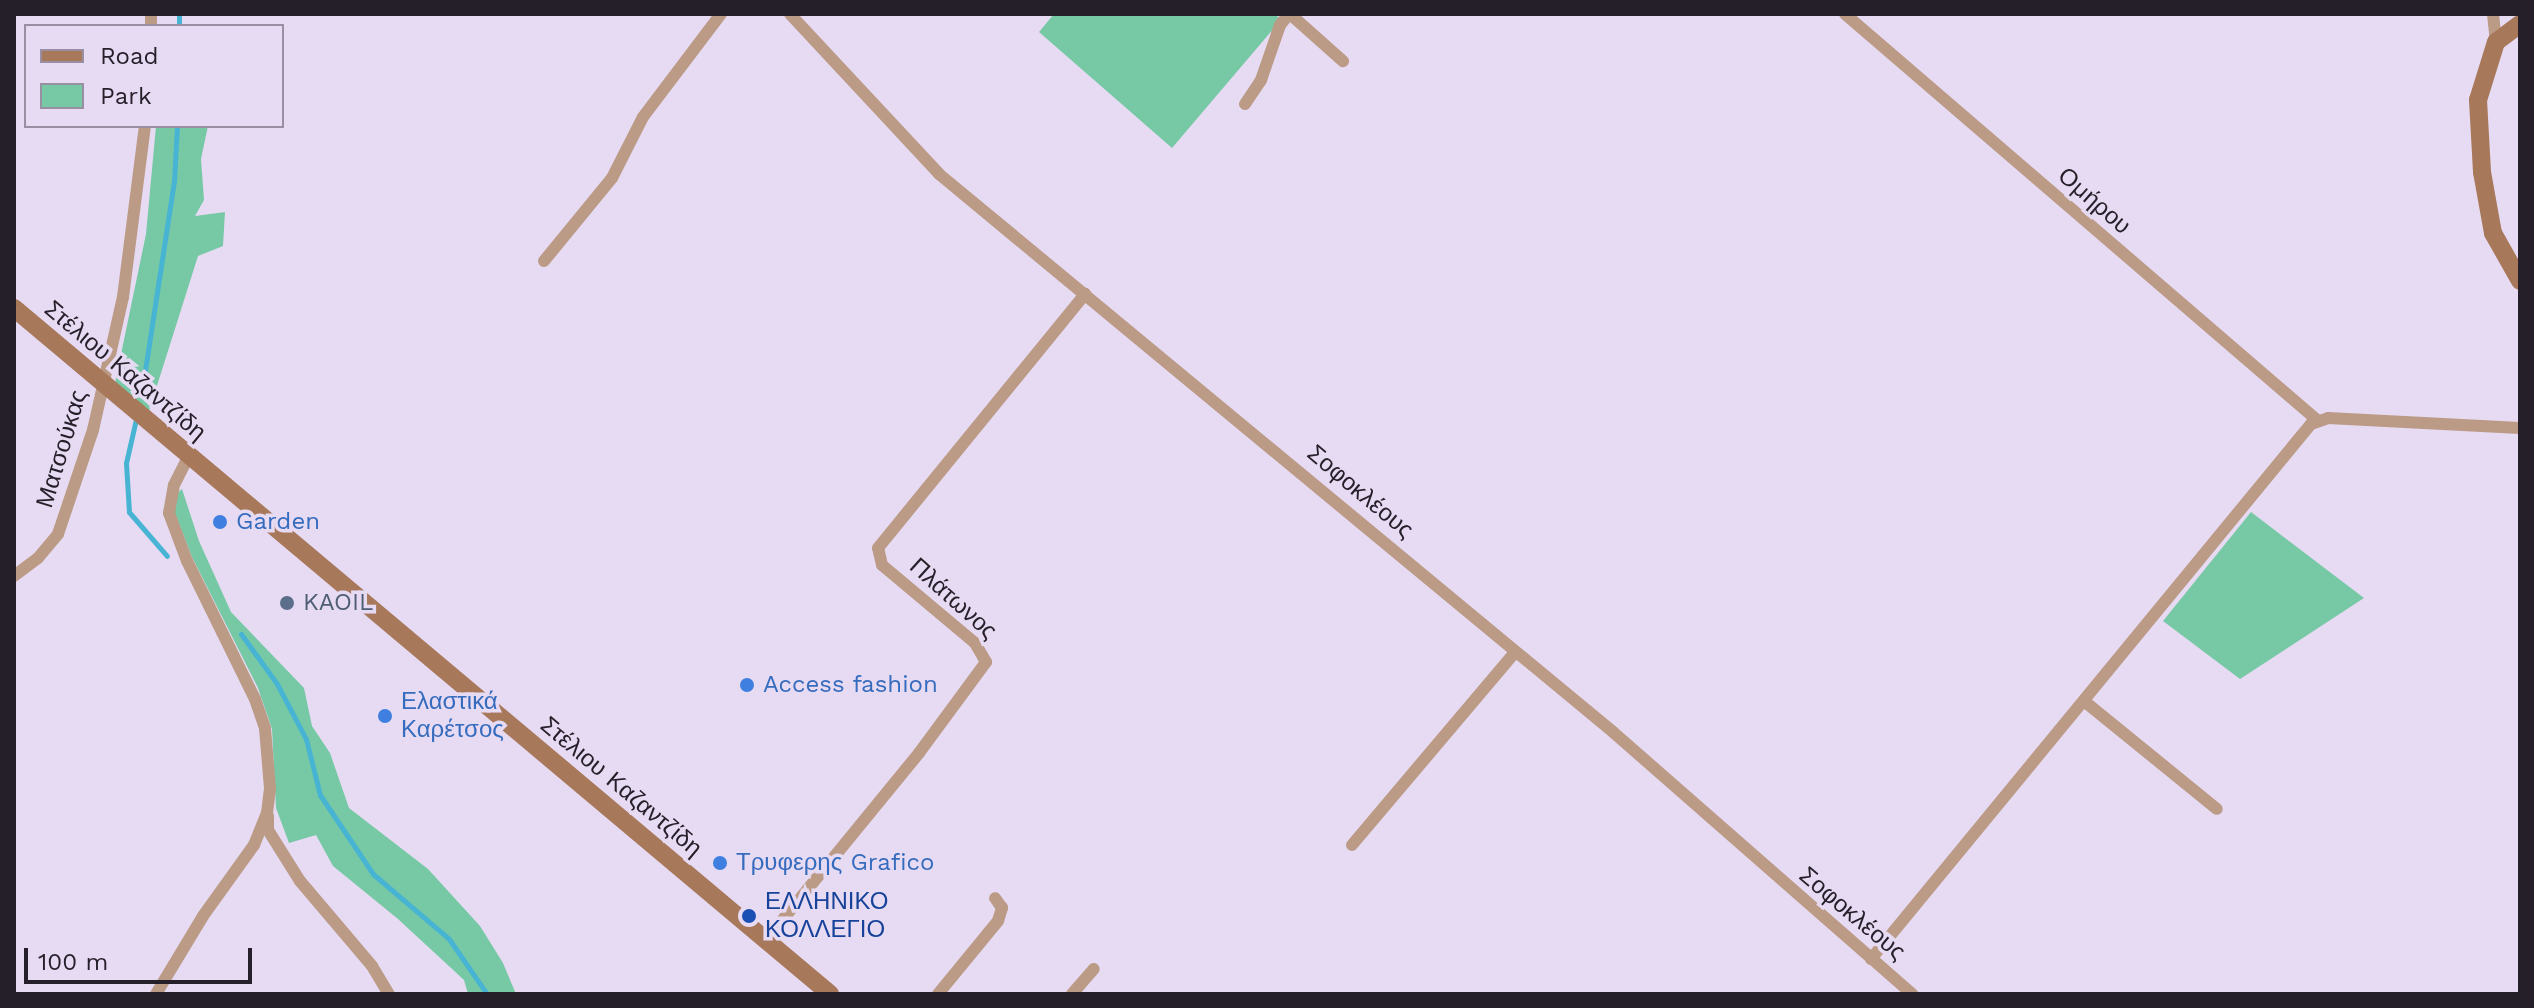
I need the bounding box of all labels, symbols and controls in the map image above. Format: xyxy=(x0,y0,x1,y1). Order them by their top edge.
legend xyxy=(24,24,284,128)
text: Road xyxy=(100,42,159,70)
text: Park xyxy=(100,82,152,110)
street label: Ομήρου xyxy=(2052,162,2136,240)
street label: Στέλιου Καζαντζίδη xyxy=(38,295,212,447)
street label: Ματσούκας xyxy=(30,387,94,511)
street label: Σοφοκλέους xyxy=(1301,439,1419,545)
place label: Garden xyxy=(236,508,320,536)
marker: Garden xyxy=(211,513,229,531)
street label: Πλάτωνος xyxy=(903,552,1003,646)
place label: KAOIL xyxy=(303,589,373,617)
marker: KAOIL xyxy=(278,594,296,612)
place label: Access fashion xyxy=(763,671,938,699)
marker: Access fashion xyxy=(738,676,756,694)
place label: Ελαστικά Καρέτσος xyxy=(401,688,504,744)
marker: Ελαστικά Καρέτσος xyxy=(376,707,394,725)
street label: Στέλιου Καζαντζίδη xyxy=(534,711,708,863)
place label: Τρυφερης Grafico xyxy=(736,849,934,877)
marker: Τρυφερης Grafico xyxy=(711,854,729,872)
street label: Σοφοκλέους xyxy=(1793,861,1911,967)
place label: ΕΛΛΗΝΙΚΟ ΚΟΛΛΕΓΙΟ xyxy=(765,888,888,944)
marker: ΕΛΛΗΝΙΚΟ ΚΟΛΛΕΓΙΟ xyxy=(740,907,758,925)
scale bar xyxy=(28,932,256,982)
text: 100 m xyxy=(38,948,108,976)

